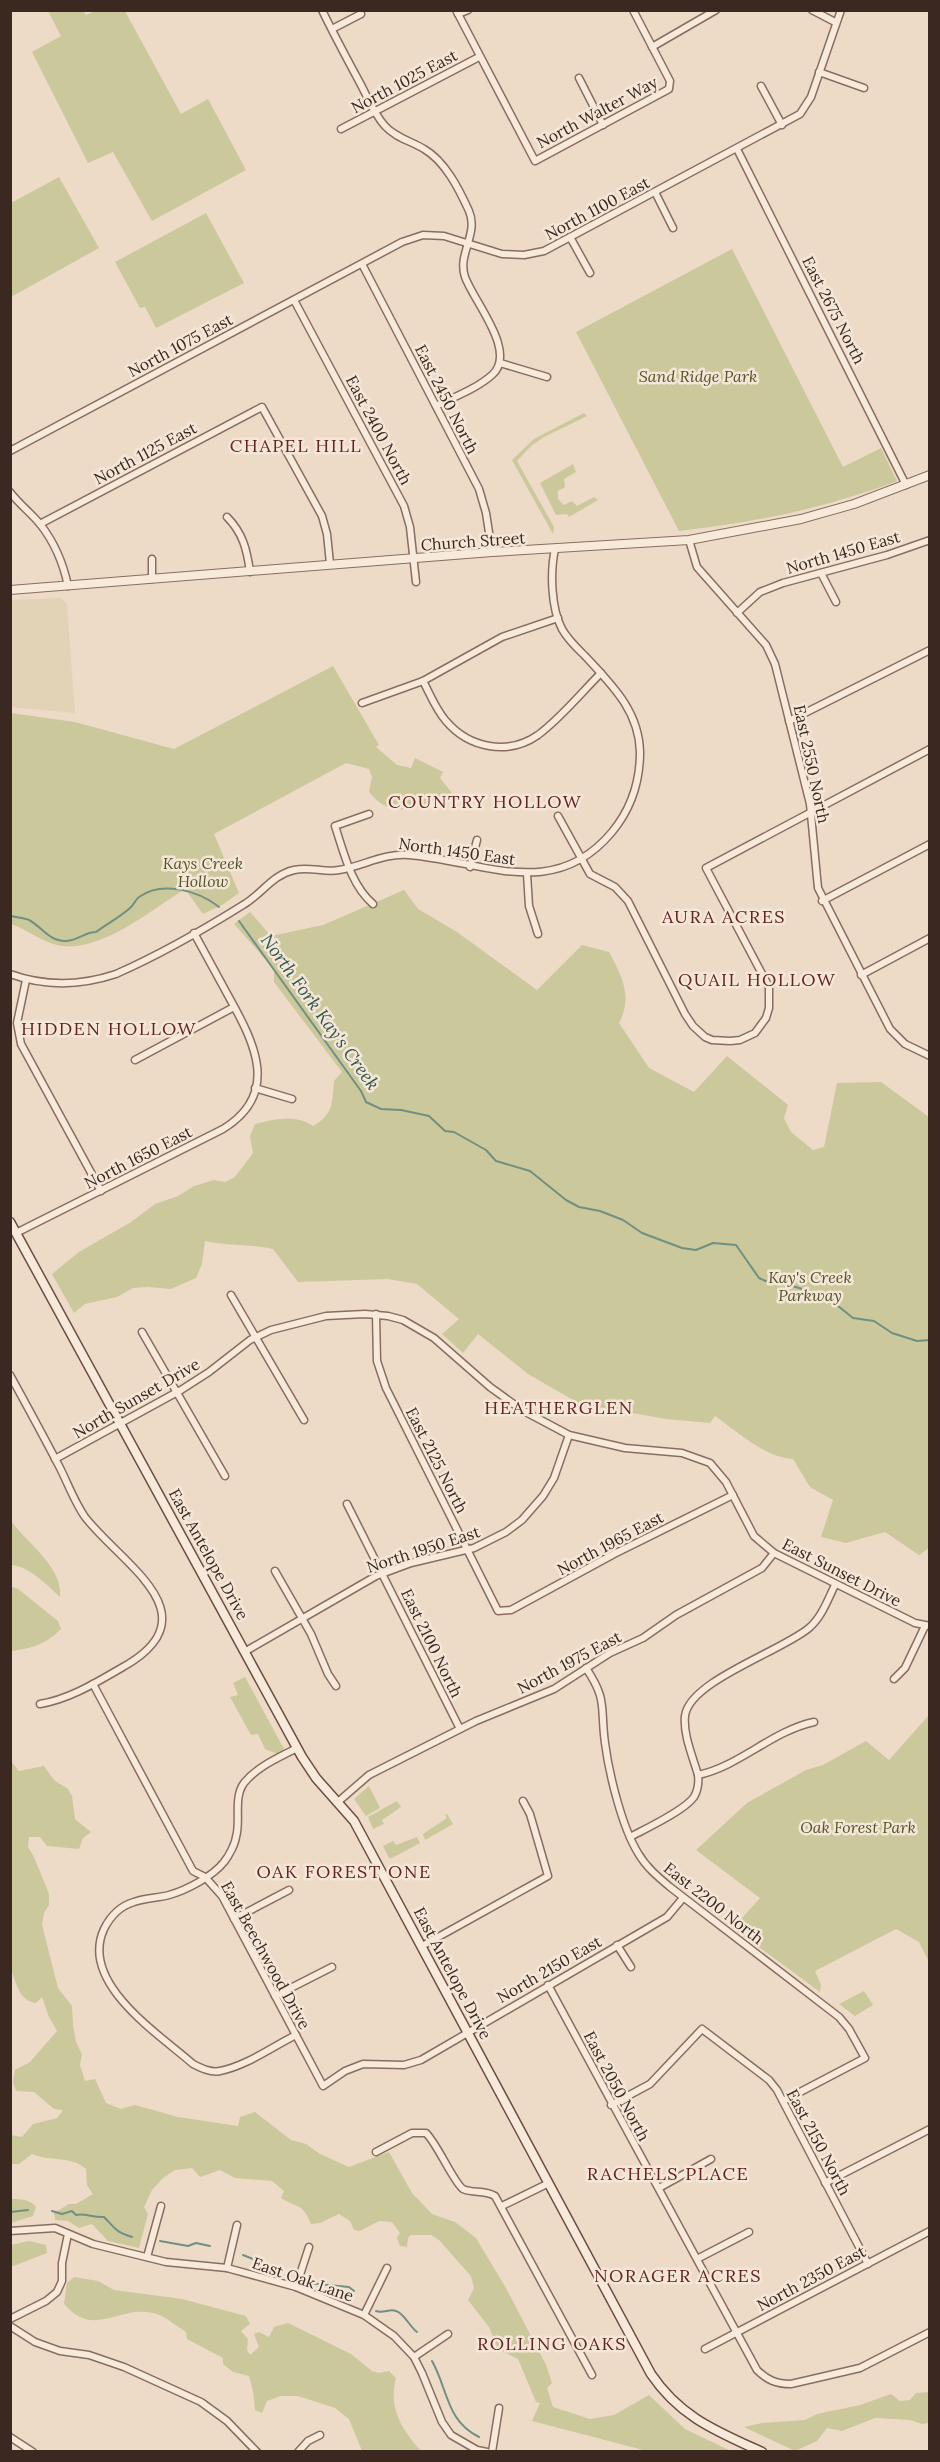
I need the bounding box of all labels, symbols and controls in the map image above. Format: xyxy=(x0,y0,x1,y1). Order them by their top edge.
street label: North 1025 East xyxy=(347,44,461,117)
street label: North Walter Way xyxy=(533,71,661,152)
street label: North 1100 East xyxy=(541,172,654,244)
street label: East 2675 North xyxy=(798,253,870,368)
street label: North 1075 East xyxy=(124,309,237,381)
street label: East 2450 North xyxy=(411,341,483,457)
park label: Sand Ridge Park xyxy=(639,366,757,386)
street label: East 2400 North xyxy=(342,372,416,489)
street label: North 1125 East xyxy=(90,417,200,488)
district label: CHAPEL HILL xyxy=(230,434,362,457)
street label: North 1450 East xyxy=(784,526,903,578)
street label: Church Street xyxy=(420,527,527,555)
street label: East 2550 North xyxy=(790,703,834,825)
district label: COUNTRY HOLLOW xyxy=(388,790,582,813)
street label: North 1450 East xyxy=(397,833,517,869)
park label: Kays Creek Hollow xyxy=(163,853,243,891)
district label: AURA ACRES xyxy=(661,905,786,928)
water label: North Fork Kay's Creek xyxy=(256,929,385,1094)
district label: QUAIL HOLLOW xyxy=(678,968,836,991)
district label: HIDDEN HOLLOW xyxy=(21,1017,197,1040)
street label: North 1650 East xyxy=(81,1121,196,1193)
park label: Kay's Creek Parkway xyxy=(768,1267,852,1305)
street label: North Sunset Drive xyxy=(69,1353,203,1442)
district label: HEATHERGLEN xyxy=(484,1396,634,1419)
street label: East 2125 North xyxy=(402,1404,472,1517)
street label: East Antelope Drive xyxy=(165,1485,253,1623)
street label: North 1965 East xyxy=(553,1506,667,1579)
street label: North 1950 East xyxy=(364,1521,483,1577)
street label: East Sunset Drive xyxy=(779,1533,905,1611)
street label: East 2100 North xyxy=(397,1585,467,1701)
street label: North 1975 East xyxy=(513,1626,625,1698)
park label: Oak Forest Park xyxy=(800,1817,916,1837)
street label: East 2200 North xyxy=(660,1858,768,1949)
district label: OAK FOREST ONE xyxy=(256,1860,432,1883)
street label: East Beechwood Drive xyxy=(217,1877,315,2033)
street label: East Antelope Drive xyxy=(410,1904,496,2043)
street label: North 2150 East xyxy=(493,1931,606,2007)
street label: East 2050 North xyxy=(580,2028,655,2145)
street label: East 2150 North xyxy=(783,2085,856,2199)
district label: RACHELS PLACE xyxy=(587,2162,749,2185)
street label: North 2350 East xyxy=(753,2241,870,2315)
street label: East Oak Lane xyxy=(250,2252,357,2306)
district label: NORAGER ACRES xyxy=(594,2264,762,2287)
district label: ROLLING OAKS xyxy=(477,2332,627,2355)

